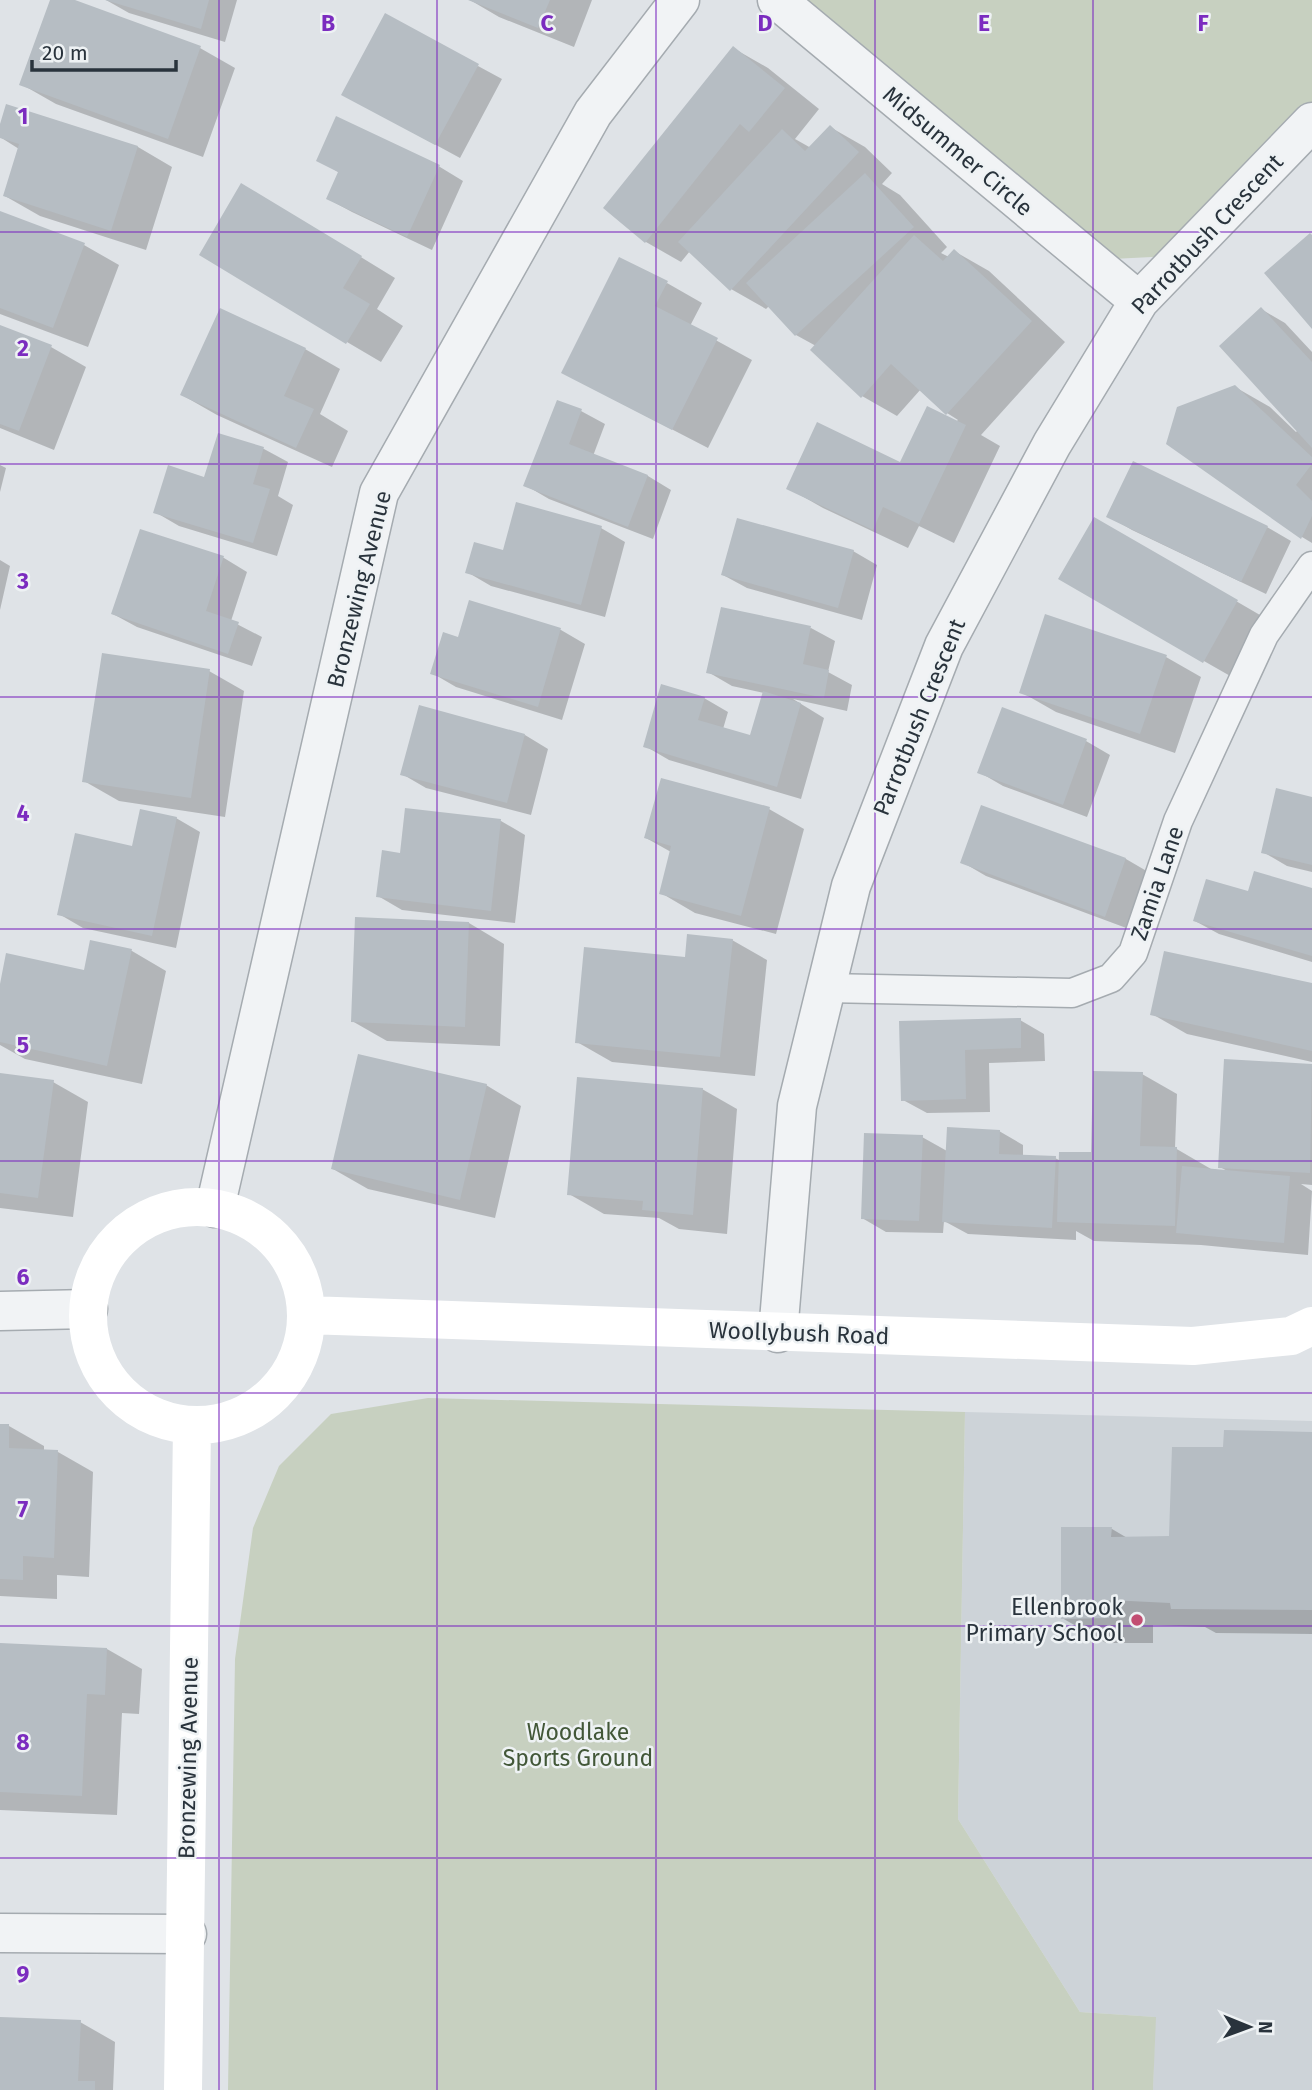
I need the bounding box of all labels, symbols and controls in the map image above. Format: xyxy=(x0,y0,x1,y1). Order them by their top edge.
text: B xyxy=(321,9,335,37)
text: C xyxy=(540,9,554,37)
text: D xyxy=(758,9,773,37)
text: E xyxy=(978,9,990,37)
text: F xyxy=(1197,9,1209,37)
scale bar xyxy=(32,28,175,72)
text: 20 m xyxy=(42,40,88,66)
street label: Midsummer Circle xyxy=(877,80,1039,222)
text: 1 xyxy=(18,102,28,130)
street label: Parrotbush Crescent xyxy=(1125,147,1289,320)
text: 2 xyxy=(17,334,29,362)
street label: Bronzewing Avenue xyxy=(321,487,397,691)
text: 3 xyxy=(16,567,29,595)
street label: Parrotbush Crescent xyxy=(867,614,972,819)
text: 4 xyxy=(17,799,30,827)
street label: Zamia Lane xyxy=(1124,822,1190,944)
text: 5 xyxy=(17,1031,29,1059)
text: 6 xyxy=(17,1263,30,1291)
street label: Woollybush Road xyxy=(708,1316,890,1350)
text: 7 xyxy=(18,1495,29,1523)
place label: Ellenbrook Primary School xyxy=(966,1593,1123,1647)
marker: Ellenbrook Primary School xyxy=(1129,1612,1145,1628)
street label: Bronzewing Avenue xyxy=(172,1657,204,1859)
park label: Woodlake Sports Ground xyxy=(503,1718,653,1772)
text: 8 xyxy=(16,1728,30,1756)
text: 9 xyxy=(17,1960,30,1988)
north arrow xyxy=(1214,1992,1284,2062)
text: N xyxy=(1254,2021,1277,2034)

